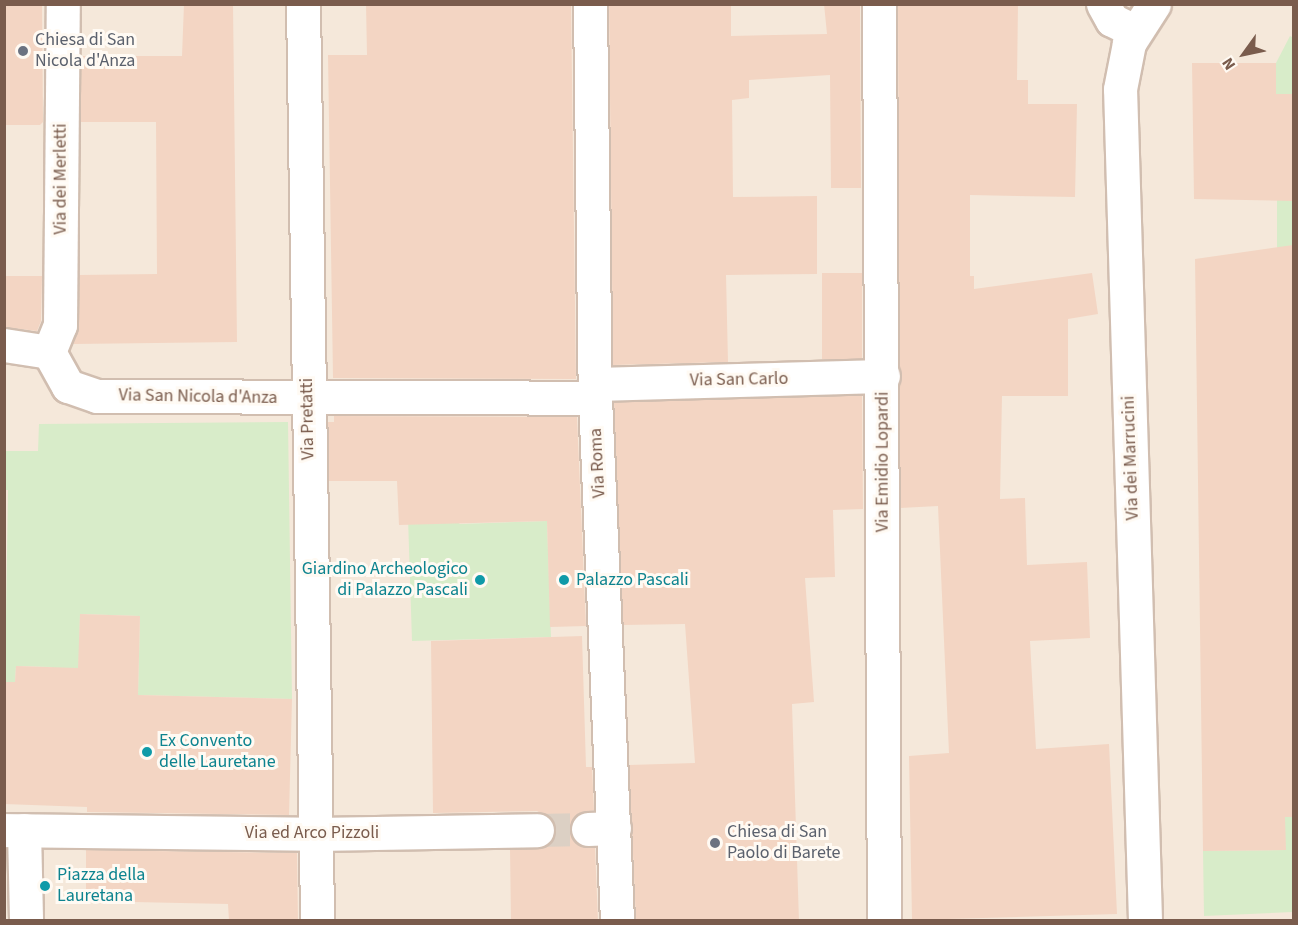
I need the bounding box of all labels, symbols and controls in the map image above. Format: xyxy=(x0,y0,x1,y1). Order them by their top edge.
north arrow xyxy=(1214,24,1274,84)
place label: Chiesa di San Nicola d'Anza xyxy=(35,30,135,72)
marker: Chiesa di San Nicola d'Anza xyxy=(16,44,30,58)
text: N xyxy=(1217,53,1241,74)
street label: Via dei Merletti xyxy=(50,123,72,235)
street label: Via San Carlo xyxy=(690,368,788,392)
street label: Via Pretatti xyxy=(296,378,320,460)
street label: Via San Nicola d'Anza xyxy=(118,385,278,409)
street label: Via Emidio Lopardi xyxy=(872,392,894,532)
street label: Via dei Marrucini xyxy=(1118,395,1144,521)
street label: Via Roma xyxy=(585,427,611,499)
place label: Giardino Archeologico di Palazzo Pascali xyxy=(302,559,468,602)
place label: Palazzo Pascali xyxy=(576,569,689,591)
marker: Giardino Archeologico di Palazzo Pascali xyxy=(473,573,487,587)
marker: Palazzo Pascali xyxy=(557,573,571,587)
place label: Ex Convento delle Lauretane xyxy=(159,731,276,774)
marker: Ex Convento delle Lauretane xyxy=(140,745,154,759)
street label: Via ed Arco Pizzoli xyxy=(245,822,379,844)
place label: Chiesa di San Paolo di Barete xyxy=(727,822,840,864)
marker: Chiesa di San Paolo di Barete xyxy=(708,836,722,850)
place label: Piazza della Lauretana xyxy=(57,865,145,908)
marker: Piazza della Lauretana xyxy=(38,879,52,893)

